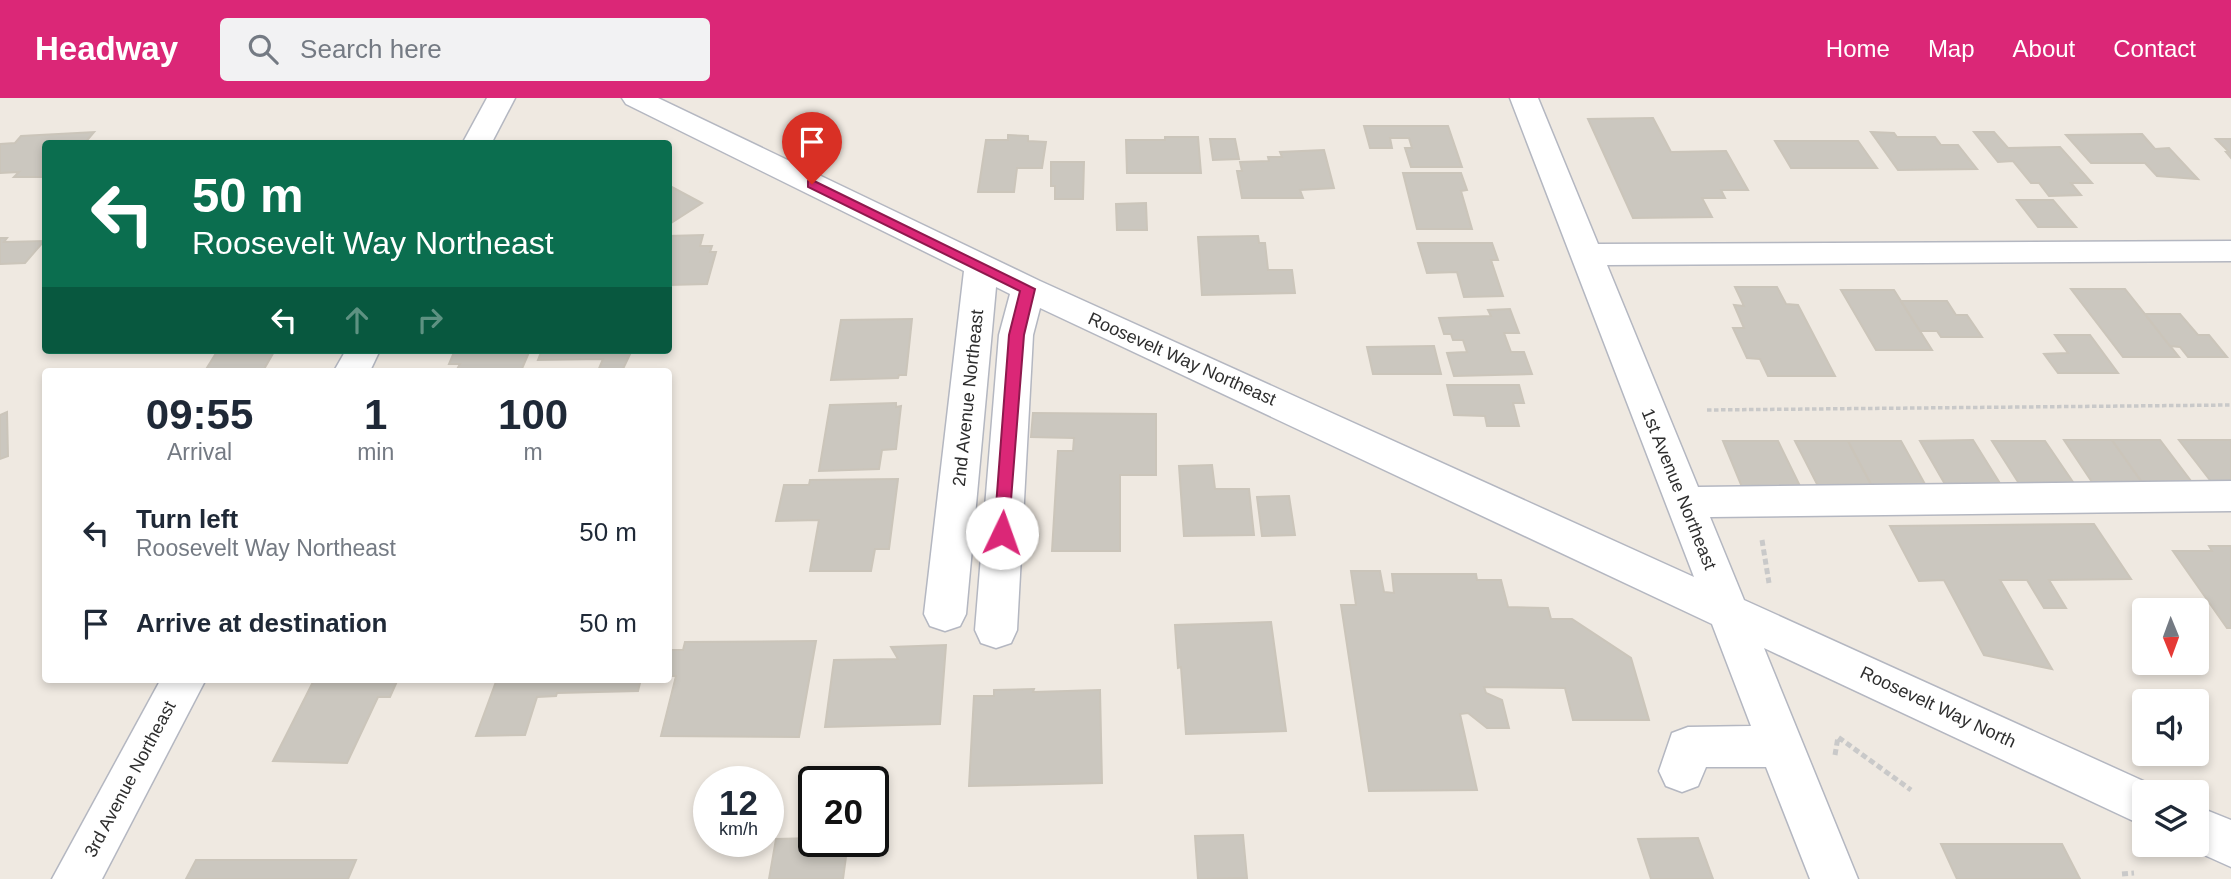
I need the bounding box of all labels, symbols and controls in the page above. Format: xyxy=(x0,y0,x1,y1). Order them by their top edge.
search box xyxy=(220,18,710,81)
text: Headway xyxy=(35,30,178,67)
icon: search xyxy=(244,30,282,68)
text: Search here xyxy=(300,34,442,64)
text: Home xyxy=(1826,35,1890,62)
text: Map xyxy=(1928,35,1975,62)
text: About xyxy=(2013,35,2075,62)
text: Contact xyxy=(2113,35,2196,62)
pin xyxy=(782,112,842,184)
icon: arrive xyxy=(793,123,831,161)
icon: left xyxy=(77,168,168,259)
text: 50 m xyxy=(192,168,304,222)
text: Roosevelt Way Northeast xyxy=(192,225,554,261)
icon: left xyxy=(265,301,303,339)
icon: ahead xyxy=(338,301,376,339)
icon: right xyxy=(411,301,449,339)
street label: Roosevelt Way Northeast xyxy=(1085,308,1279,410)
street label: 2nd Avenue Northeast xyxy=(949,309,987,487)
text: 09:55 xyxy=(146,391,253,438)
text: 1 xyxy=(364,391,387,438)
text: 100 xyxy=(498,391,568,438)
street label: 1st Avenue Northeast xyxy=(1638,406,1720,572)
text: Arrival xyxy=(167,439,232,465)
text: min xyxy=(357,439,394,465)
text: m xyxy=(524,439,543,465)
position arrow xyxy=(965,496,1039,570)
text: Turn left xyxy=(136,504,238,534)
icon: left xyxy=(77,514,115,552)
text: 50 m xyxy=(579,517,637,547)
text: Roosevelt Way Northeast xyxy=(136,535,396,561)
north arrow xyxy=(2132,598,2208,676)
map controls xyxy=(2132,598,2209,857)
icon: arrive xyxy=(77,605,115,643)
text: Arrive at destination xyxy=(136,608,387,638)
text: 50 m xyxy=(579,608,637,638)
street label: Roosevelt Way North xyxy=(1857,662,2019,752)
button: sound xyxy=(2132,689,2209,766)
street label: 3rd Avenue Northeast xyxy=(80,698,180,860)
speed limit sign: 20 xyxy=(798,766,889,857)
button: layers xyxy=(2132,780,2209,857)
text: 12 xyxy=(719,783,758,822)
text: km/h xyxy=(719,819,758,839)

